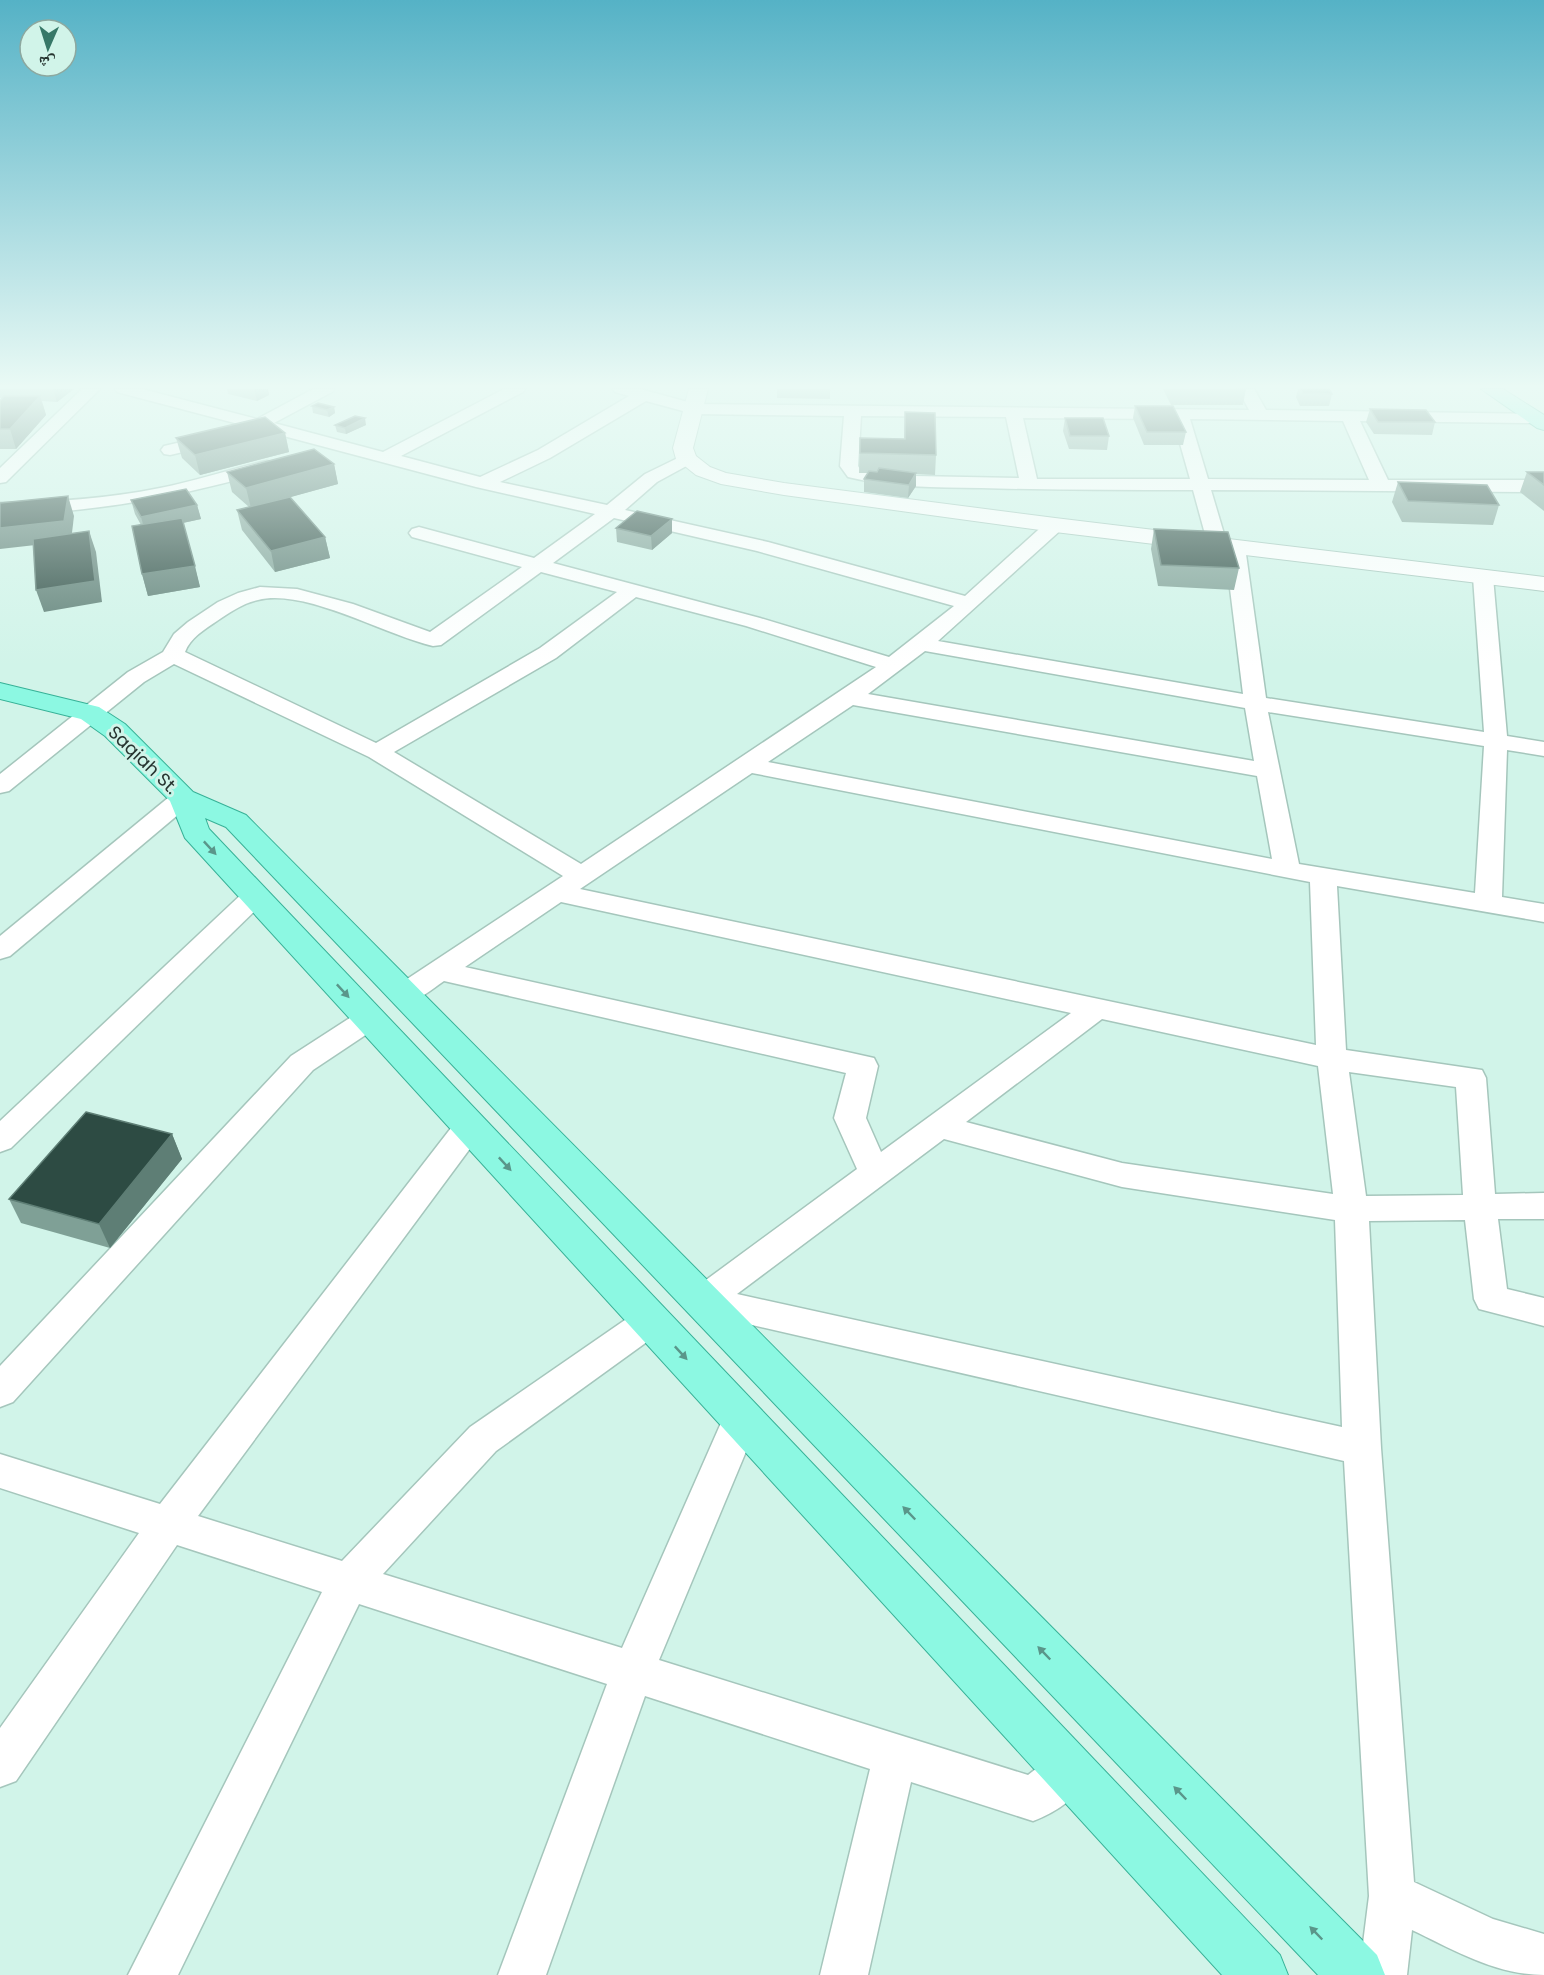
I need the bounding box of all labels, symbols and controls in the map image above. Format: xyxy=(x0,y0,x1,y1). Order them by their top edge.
north arrow xyxy=(18,18,78,78)
text: ش xyxy=(38,51,56,74)
street label: Saqiah St. xyxy=(103,720,184,799)
one-way arrow xyxy=(203,841,217,856)
one-way arrow xyxy=(336,983,349,998)
one-way arrow xyxy=(497,1157,511,1171)
one-way arrow xyxy=(673,1346,687,1360)
one-way arrow xyxy=(902,1507,916,1521)
one-way arrow xyxy=(1038,1647,1052,1661)
one-way arrow xyxy=(1173,1786,1187,1801)
one-way arrow xyxy=(1310,1926,1323,1941)

